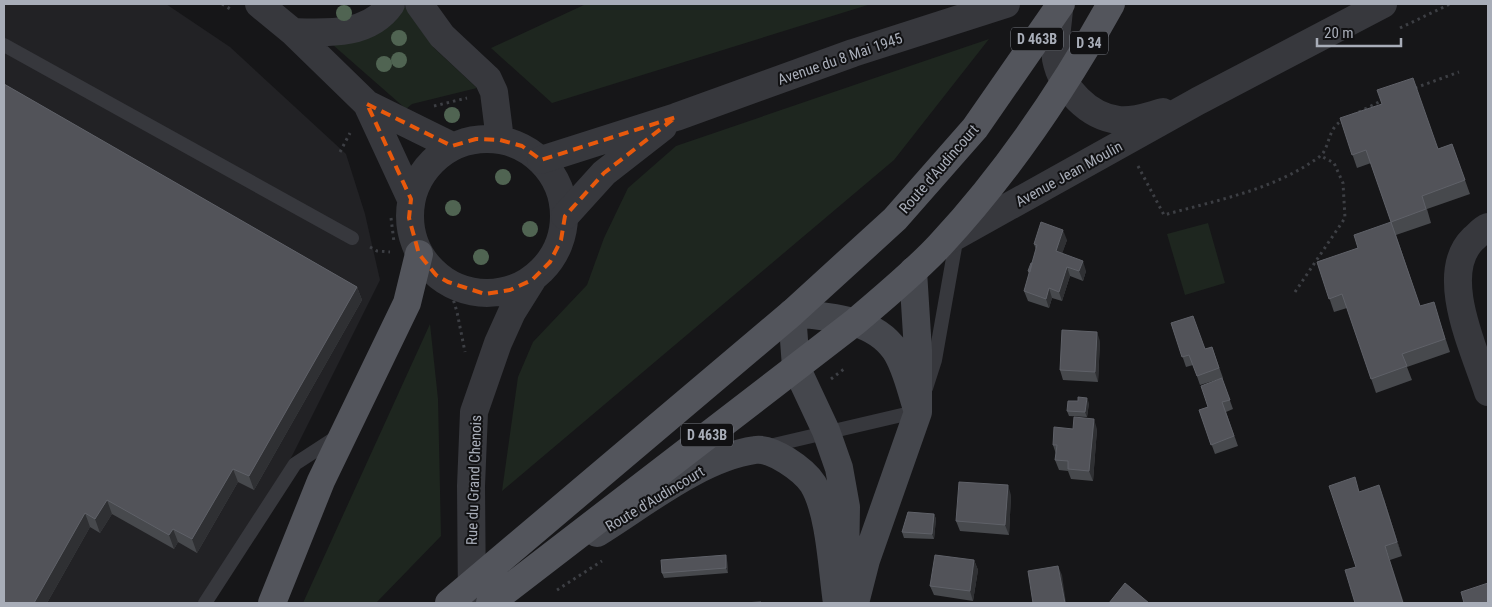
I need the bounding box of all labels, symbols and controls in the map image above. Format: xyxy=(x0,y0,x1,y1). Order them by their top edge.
scale bar xyxy=(1317,15,1401,47)
text: 20 m xyxy=(1324,24,1354,42)
road number: D 463B xyxy=(1011,28,1063,50)
street label: Avenue du 8 Mai 1945 xyxy=(775,29,905,89)
road number: D 34 xyxy=(1070,32,1108,54)
street label: Route d'Audincourt xyxy=(895,121,983,217)
street label: Avenue Jean Moulin xyxy=(1013,137,1125,211)
street label: Rue du Grand Chenois xyxy=(463,414,485,545)
road number: D 463B xyxy=(681,424,733,446)
street label: Route d'Audincourt xyxy=(602,462,708,536)

